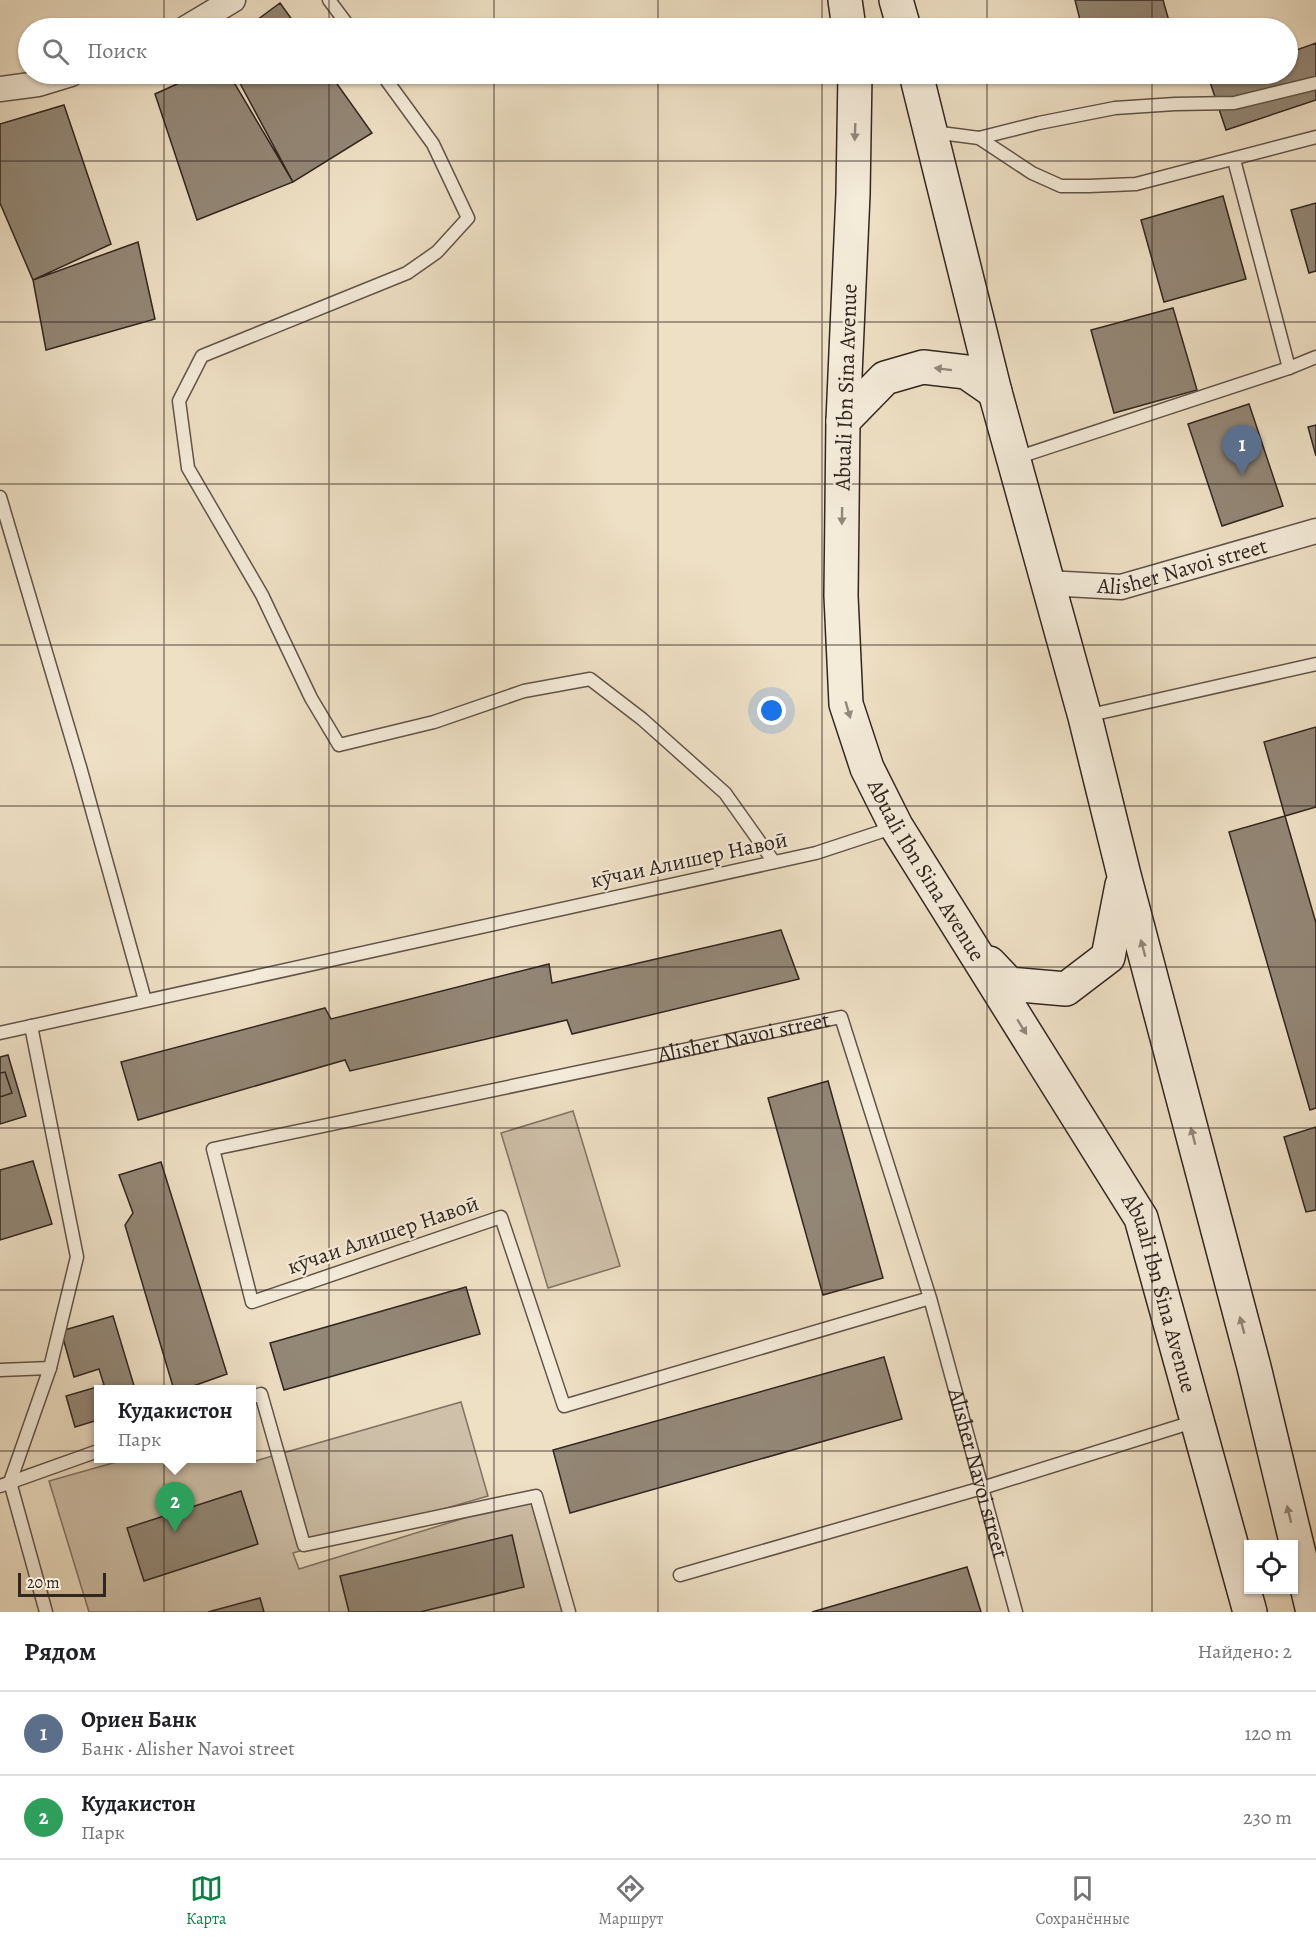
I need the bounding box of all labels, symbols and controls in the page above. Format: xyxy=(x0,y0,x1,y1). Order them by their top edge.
search box xyxy=(18,18,1298,84)
icon: search xyxy=(39,35,72,68)
text: Поиск xyxy=(87,36,147,66)
one-way arrow xyxy=(850,122,860,141)
street label: Abuali Ibn Sina Avenue xyxy=(827,283,865,492)
one-way arrow xyxy=(933,365,952,374)
pin: 1 xyxy=(1222,426,1262,475)
one-way arrow xyxy=(837,506,847,525)
street label: Alisher Navoi street xyxy=(1096,531,1271,602)
your location xyxy=(757,696,786,725)
one-way arrow xyxy=(844,701,854,719)
street label: Abuali Ibn Sina Avenue xyxy=(860,774,992,967)
street label: кӯчаи Алишер Навоӣ xyxy=(588,824,790,896)
one-way arrow xyxy=(1138,939,1147,957)
street label: Alisher Navoi street xyxy=(654,1005,832,1070)
one-way arrow xyxy=(1017,1019,1028,1035)
one-way arrow xyxy=(1187,1127,1197,1146)
street label: Abuali Ibn Sina Avenue xyxy=(1114,1187,1204,1396)
street label: кӯчаи Алишер Навоӣ xyxy=(283,1188,483,1282)
one-way arrow xyxy=(1237,1316,1247,1334)
street label: Alisher Navoi street xyxy=(940,1384,1016,1562)
popup xyxy=(94,1385,256,1463)
text: Кудакистон xyxy=(118,1396,232,1426)
text: Парк xyxy=(118,1426,161,1453)
pin: 2 xyxy=(156,1482,195,1532)
one-way arrow xyxy=(1284,1505,1293,1524)
map controls xyxy=(1244,1540,1298,1594)
button: locate xyxy=(1244,1540,1298,1594)
scale bar xyxy=(18,1570,106,1598)
text: 20 m xyxy=(27,1572,60,1594)
text: Рядом xyxy=(24,1634,96,1669)
text: Найдено: 2 xyxy=(1197,1638,1292,1665)
text: Ориен Банк xyxy=(81,1705,197,1735)
text: 1 xyxy=(40,1720,47,1747)
text: 120 m xyxy=(1244,1720,1292,1747)
text: Банк · Alisher Navoi street xyxy=(81,1735,295,1762)
text: Кудакистон xyxy=(81,1789,196,1819)
text: 2 xyxy=(39,1804,48,1831)
text: 230 m xyxy=(1243,1804,1292,1831)
text: Парк xyxy=(81,1819,125,1846)
tab: Карта xyxy=(186,1872,226,1930)
tab: Маршрут xyxy=(599,1872,663,1930)
tab: Сохранённые xyxy=(1036,1872,1130,1930)

